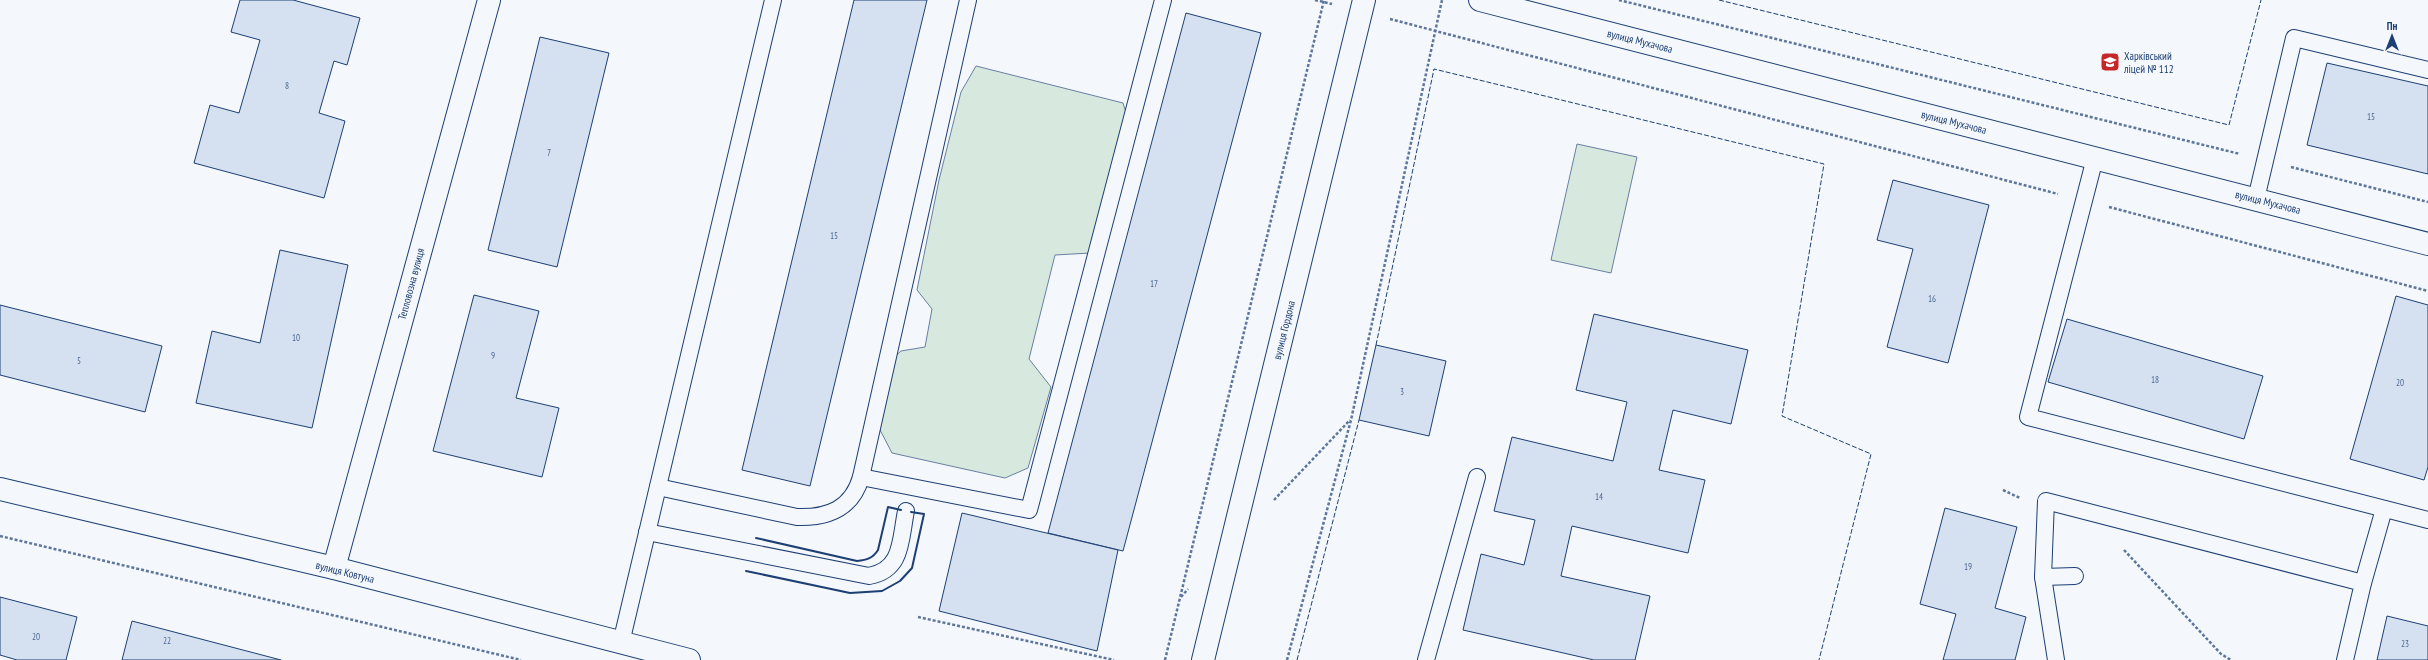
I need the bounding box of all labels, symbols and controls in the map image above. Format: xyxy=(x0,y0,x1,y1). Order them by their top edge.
north arrow xyxy=(2372,16,2412,56)
text: Пн xyxy=(2387,19,2397,33)
street label: вулиця Мухачова xyxy=(1606,26,1674,56)
place label: Харківський ліцей № 112 xyxy=(2123,49,2174,76)
school or university icon: Харківський ліцей № 112 xyxy=(2099,51,2121,73)
house number: 8 xyxy=(285,80,289,91)
street label: вулиця Мухачова xyxy=(1920,107,1988,137)
house number: 15 xyxy=(2367,111,2375,122)
house number: 7 xyxy=(547,147,551,158)
street label: вулиця Мухачова xyxy=(2234,187,2302,217)
house number: 15 xyxy=(830,230,838,241)
street label: Тепловозна вулиця xyxy=(395,247,427,321)
house number: 17 xyxy=(1150,278,1158,289)
house number: 16 xyxy=(1928,293,1936,304)
street label: вулиця Гордона xyxy=(1270,299,1298,361)
house number: 10 xyxy=(292,332,300,343)
house number: 9 xyxy=(491,350,495,361)
house number: 5 xyxy=(77,355,81,366)
house number: 18 xyxy=(2151,374,2159,385)
house number: 20 xyxy=(2396,377,2404,388)
house number: 3 xyxy=(1400,386,1404,397)
house number: 14 xyxy=(1595,491,1603,502)
street label: вулиця Ковтуна xyxy=(314,558,376,586)
house number: 19 xyxy=(1964,561,1972,572)
house number: 20 xyxy=(32,631,40,642)
house number: 22 xyxy=(163,635,171,646)
house number: 23 xyxy=(2401,638,2409,649)

